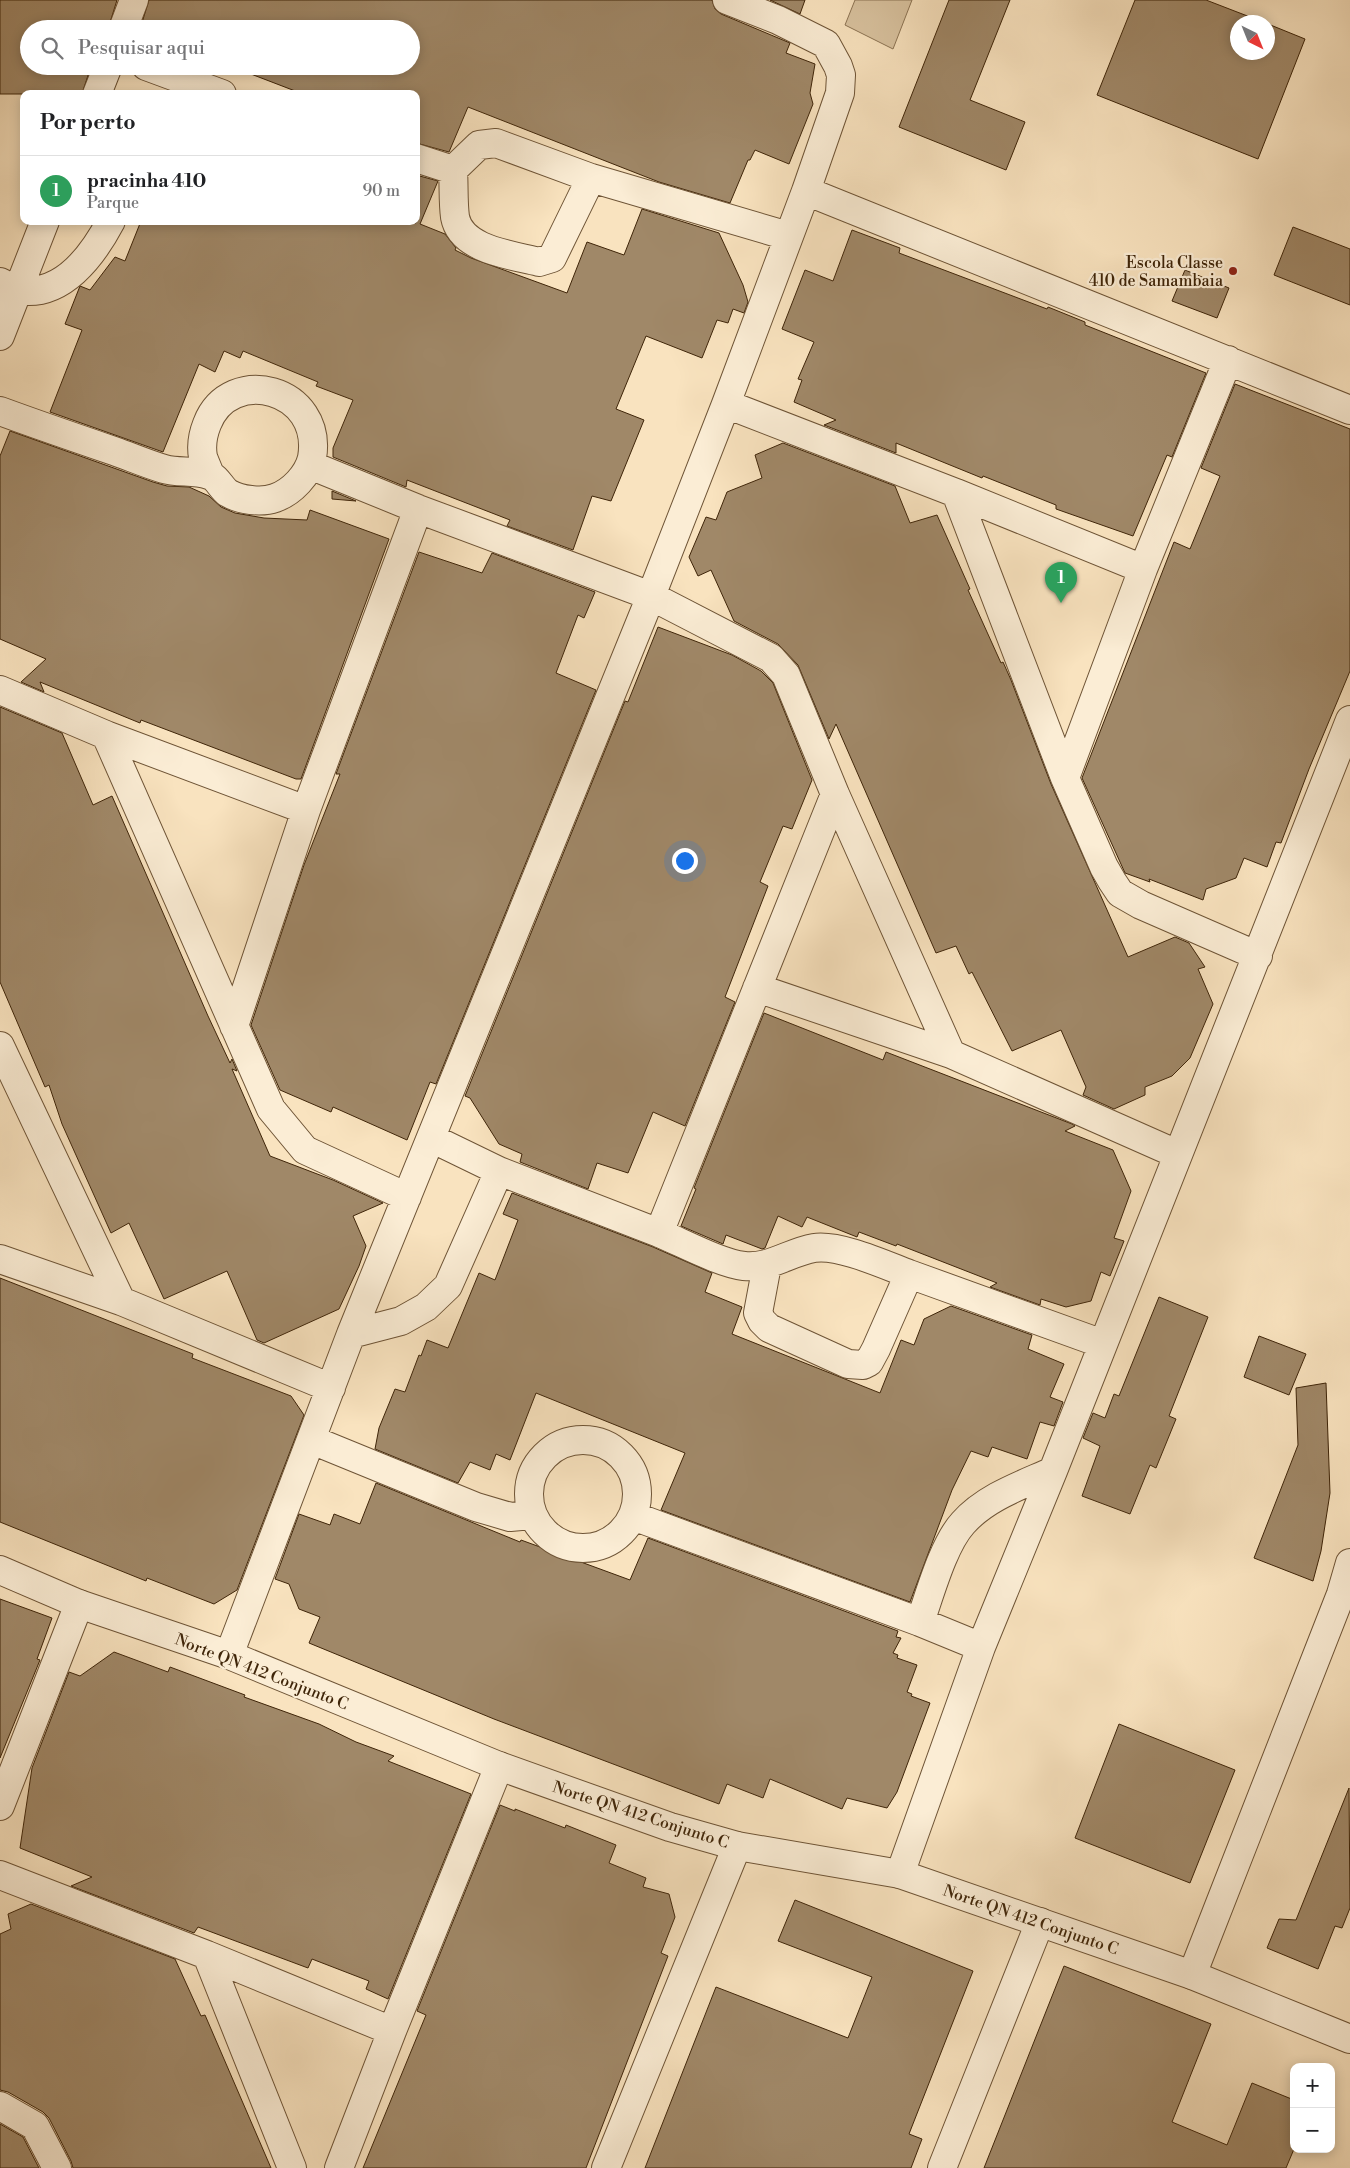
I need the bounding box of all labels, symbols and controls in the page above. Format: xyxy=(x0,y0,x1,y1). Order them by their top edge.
north arrow xyxy=(1230,15,1275,60)
search box xyxy=(20,20,420,75)
icon: search xyxy=(38,34,66,62)
text: Pesquisar aqui xyxy=(78,36,205,60)
text: Por perto xyxy=(40,110,136,136)
text: pracinha 410 xyxy=(87,169,206,193)
text: 1 xyxy=(52,181,60,201)
text: 90 m xyxy=(362,181,400,201)
text: Parque xyxy=(87,193,139,213)
place label: Escola Classe 410 de Samambaia xyxy=(1089,253,1224,291)
marker: Escola Classe 410 de Samambaia xyxy=(1227,265,1239,277)
pin: 1 xyxy=(1045,562,1077,603)
your location xyxy=(672,848,698,874)
street label: Norte QN 412 Conjunto C xyxy=(172,1630,351,1714)
street label: Norte QN 412 Conjunto C xyxy=(550,1777,731,1853)
street label: Norte QN 412 Conjunto C xyxy=(940,1881,1121,1959)
map controls xyxy=(1290,2063,1335,2153)
button: + xyxy=(1290,2063,1335,2108)
button: − xyxy=(1290,2108,1335,2153)

